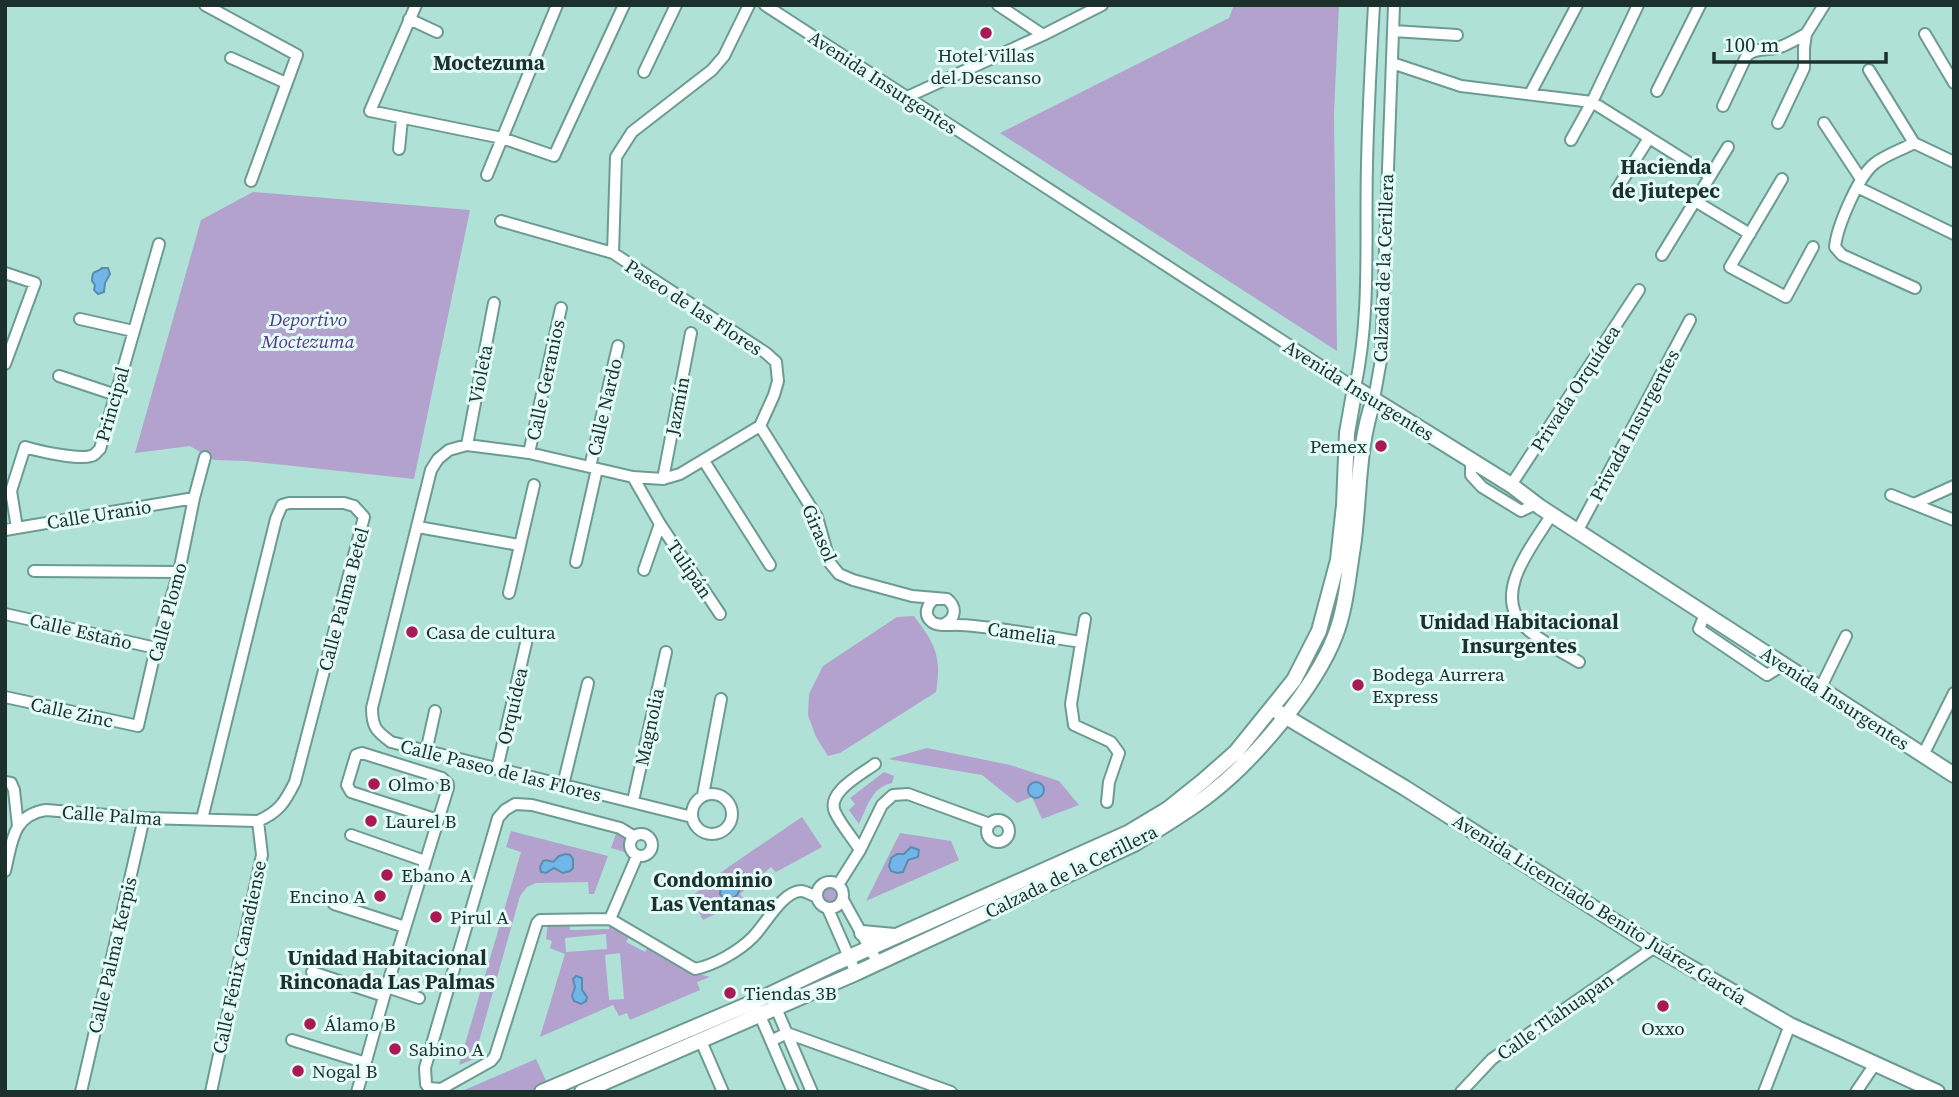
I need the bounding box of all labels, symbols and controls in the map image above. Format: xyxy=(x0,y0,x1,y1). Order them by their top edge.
scale bar xyxy=(1714,21,1885,65)
street label: Avenida Insurgentes xyxy=(803,24,963,140)
marker: Hotel Villas del Descanso xyxy=(978,25,994,41)
text: 100 m xyxy=(1724,30,1779,59)
place label: Hotel Villas del Descanso xyxy=(931,42,1041,90)
district label: Moctezuma xyxy=(433,48,546,77)
district label: Hacienda de Jiutepec xyxy=(1612,152,1720,205)
street label: Calzada de la Cerillera xyxy=(1367,173,1399,363)
street label: Paseo de las Flores xyxy=(620,253,768,361)
park label: Deportivo Moctezuma xyxy=(260,306,355,354)
street label: Calle Geranios xyxy=(519,317,571,443)
street label: Privada Orquídea xyxy=(1524,319,1626,457)
street label: Avenida Insurgentes xyxy=(1279,333,1439,447)
street label: Violeta xyxy=(462,342,498,406)
street label: Privada Insurgentes xyxy=(1583,344,1685,506)
street label: Calle Nardo xyxy=(580,356,628,458)
street label: Principal xyxy=(89,363,135,445)
street label: Jazmín xyxy=(658,374,695,439)
place label: Pemex xyxy=(1310,433,1367,459)
marker: Pemex xyxy=(1373,438,1389,454)
street label: Calle Uranio xyxy=(45,493,153,535)
street label: Girasol xyxy=(796,500,844,566)
street label: Calle Palma Betel xyxy=(311,524,375,674)
street label: Tulipán xyxy=(661,535,719,603)
street label: Calle Plomo xyxy=(141,559,193,665)
street label: Calle Estaño xyxy=(27,607,135,655)
district label: Unidad Habitacional Insurgentes xyxy=(1419,607,1619,660)
street label: Camelia xyxy=(986,615,1058,651)
place label: Casa de cultura xyxy=(426,619,556,645)
marker: Casa de cultura xyxy=(404,624,420,640)
street label: Avenida Insurgentes xyxy=(1755,640,1915,756)
place label: Bodega Aurrera Express xyxy=(1372,661,1505,709)
street label: Orquídea xyxy=(490,664,534,747)
marker: Bodega Aurrera Express xyxy=(1350,677,1366,693)
street label: Magnolia xyxy=(628,685,670,768)
street label: Calle Zinc xyxy=(28,691,116,733)
street label: Calle Paseo de las Flores xyxy=(398,732,604,808)
place label: Olmo B xyxy=(388,771,451,797)
marker: Olmo B xyxy=(366,776,382,792)
street label: Calle Palma xyxy=(61,799,163,831)
street label: Avenida Licenciado Benito Juárez García xyxy=(1448,807,1752,1011)
place label: Laurel B xyxy=(385,808,457,834)
marker: Laurel B xyxy=(363,813,379,829)
street label: Calzada de la Cerillera xyxy=(980,818,1162,924)
street label: Calle Fénix Canadiense xyxy=(206,858,272,1056)
place label: Ebano A xyxy=(401,862,472,888)
district label: Condominio Las Ventanas xyxy=(651,865,776,918)
marker: Ebano A xyxy=(379,867,395,883)
street label: Calle Palma Kerpis xyxy=(81,874,143,1036)
place label: Encino A xyxy=(289,883,366,909)
marker: Encino A xyxy=(372,888,388,904)
place label: Pirul A xyxy=(450,904,509,930)
marker: Pirul A xyxy=(428,909,444,925)
district label: Unidad Habitacional Rinconada Las Palmas xyxy=(279,943,495,996)
street label: Calle Tlahuapan xyxy=(1491,966,1619,1066)
place label: Tiendas 3B xyxy=(744,980,837,1006)
marker: Tiendas 3B xyxy=(722,985,738,1001)
marker: Oxxo xyxy=(1655,998,1671,1014)
place label: Álamo B xyxy=(324,1011,396,1037)
place label: Oxxo xyxy=(1641,1015,1685,1041)
marker: Álamo B xyxy=(302,1016,318,1032)
place label: Sabino A xyxy=(409,1036,484,1062)
marker: Sabino A xyxy=(387,1041,403,1057)
place label: Nogal B xyxy=(312,1058,377,1084)
marker: Nogal B xyxy=(290,1063,306,1079)

